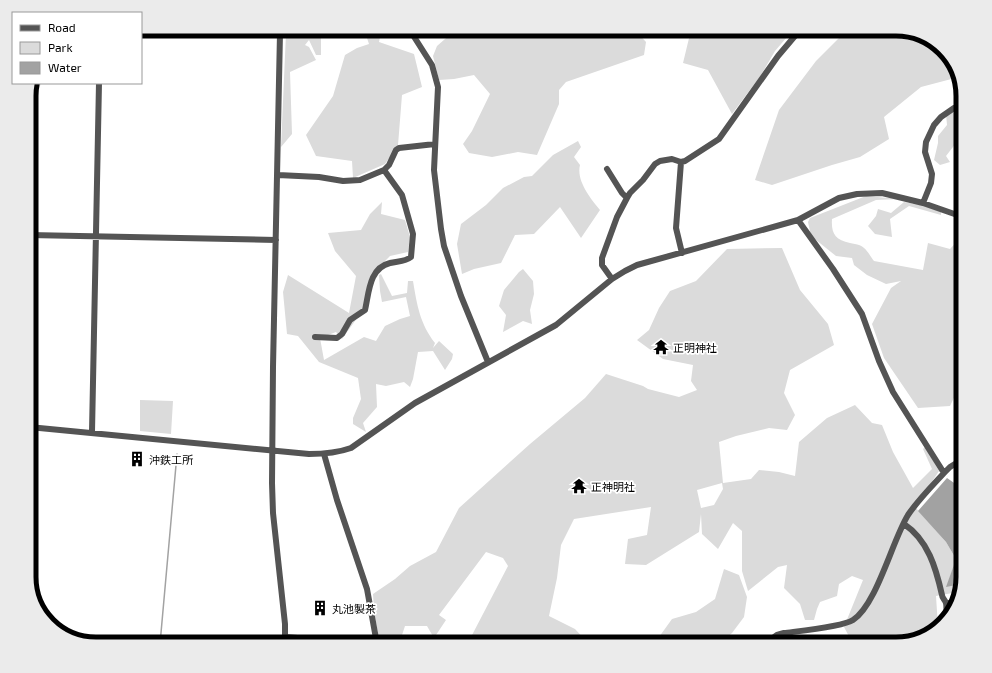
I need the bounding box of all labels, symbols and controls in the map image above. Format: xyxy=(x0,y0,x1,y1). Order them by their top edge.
legend xyxy=(12,12,142,84)
text: Road xyxy=(48,20,76,34)
text: Park xyxy=(48,40,73,54)
text: Water xyxy=(48,60,82,74)
temple icon: 正明神社 xyxy=(652,338,670,356)
place label: 正明神社 xyxy=(673,341,717,354)
building icon: 沖鉄工所 xyxy=(128,450,146,468)
place label: 沖鉄工所 xyxy=(149,453,194,466)
temple icon: 正神明社 xyxy=(570,477,588,495)
place label: 正神明社 xyxy=(591,480,635,493)
building icon: 丸池製茶 xyxy=(311,599,329,617)
place label: 丸池製茶 xyxy=(332,602,376,615)

